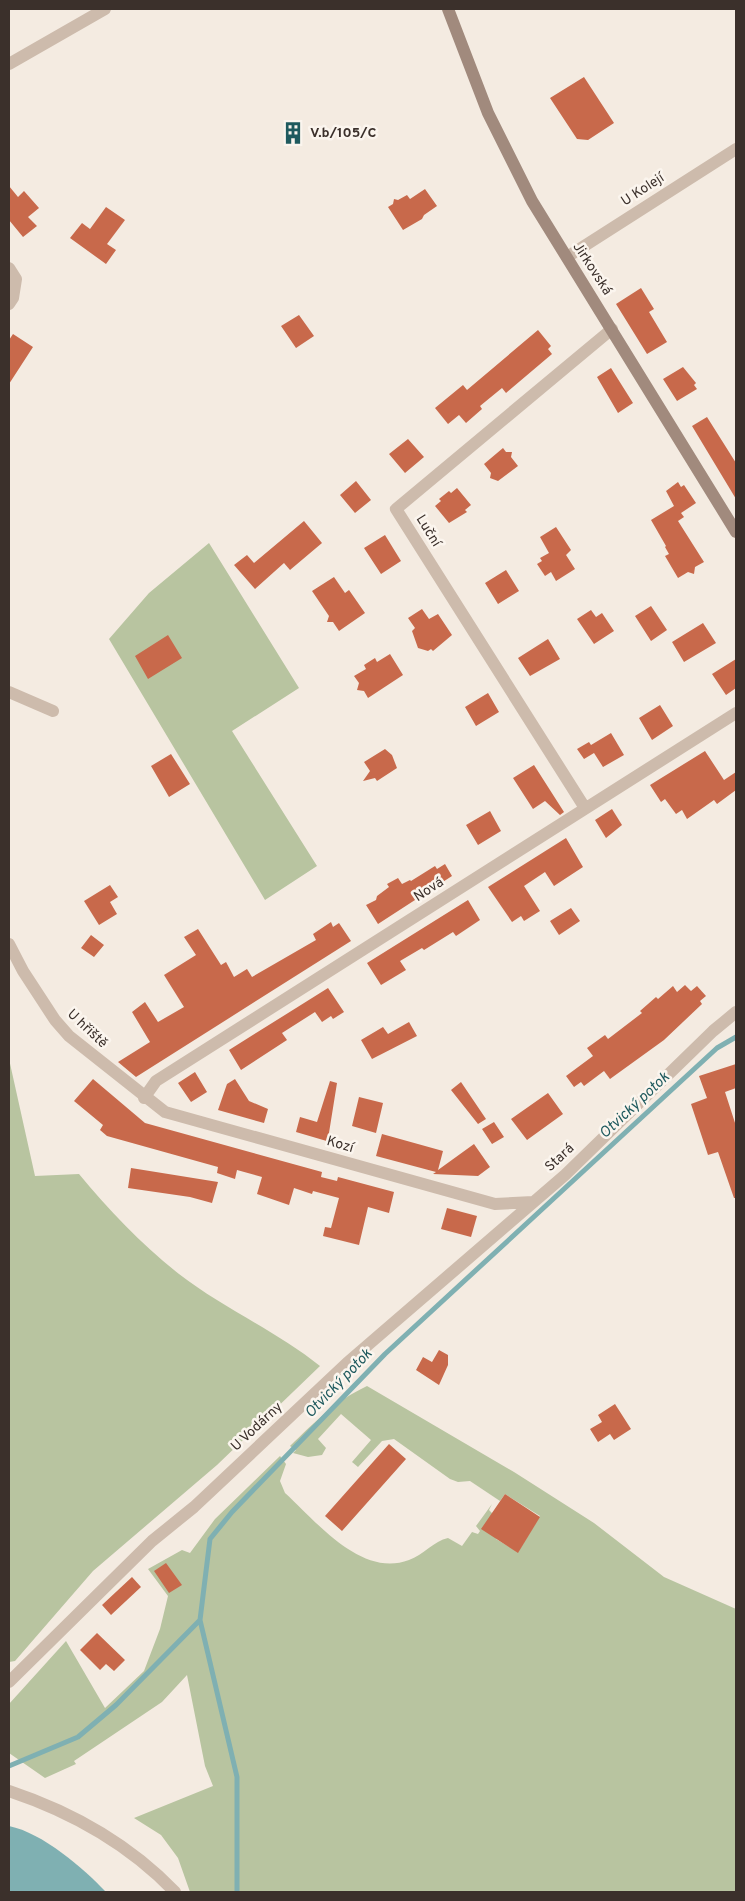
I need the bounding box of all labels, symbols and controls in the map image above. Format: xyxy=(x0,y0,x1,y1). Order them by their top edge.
building icon: V.b/105/C xyxy=(280,120,306,146)
place label: V.b/105/C xyxy=(310,125,376,142)
street label: U Kolejí xyxy=(618,169,669,210)
street label: Jirkovská xyxy=(569,239,615,299)
street label: Luční xyxy=(412,512,445,551)
street label: Nová xyxy=(411,874,447,906)
street label: U hřiště xyxy=(63,1006,111,1052)
water label: Otvický potok xyxy=(596,1068,674,1143)
street label: Kozí xyxy=(325,1133,357,1157)
street label: Stará xyxy=(542,1140,578,1176)
water label: Otvický potok xyxy=(301,1345,377,1423)
street label: U Vodárny xyxy=(228,1399,286,1455)

